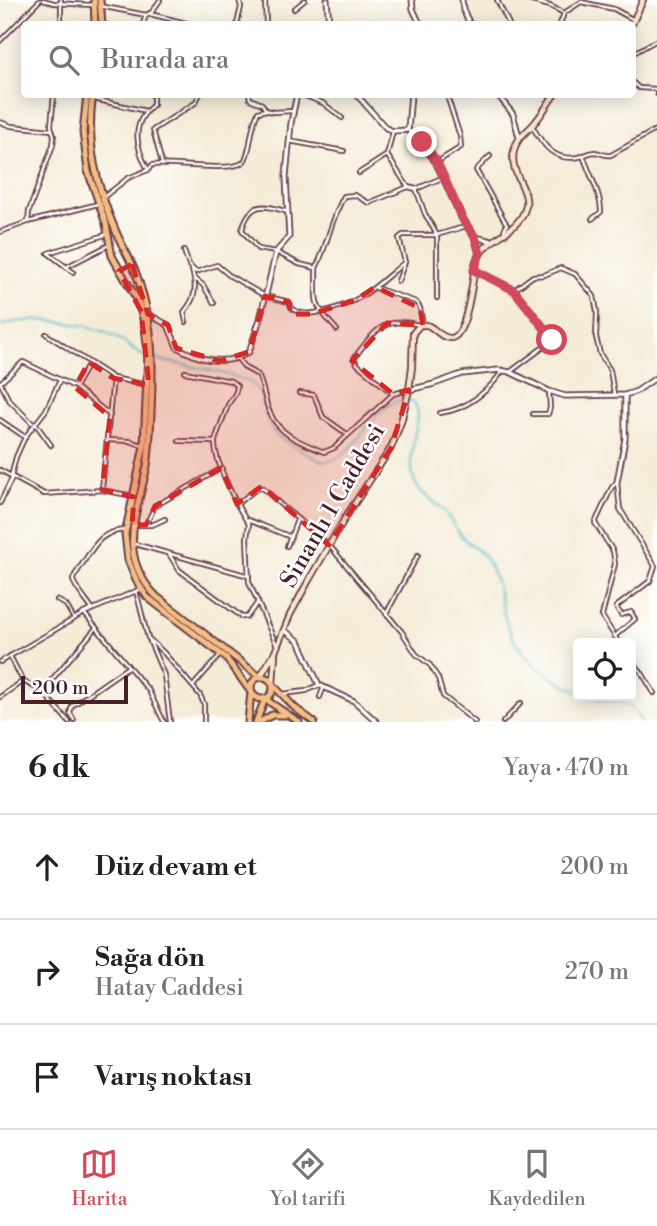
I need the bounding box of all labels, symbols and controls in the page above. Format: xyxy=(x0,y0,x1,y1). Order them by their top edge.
search box xyxy=(21,21,636,98)
icon: search xyxy=(45,41,83,79)
text: Burada ara xyxy=(101,44,229,76)
route end xyxy=(406,126,437,157)
route start xyxy=(536,324,567,355)
street label: Sinanlı 1 Caddesi xyxy=(274,419,392,593)
map controls xyxy=(573,638,636,701)
button: locate xyxy=(573,638,636,701)
scale bar xyxy=(21,673,128,705)
text: 200 m xyxy=(32,676,89,700)
text: 6 dk xyxy=(28,749,89,787)
text: Yaya · 470 m xyxy=(504,754,629,782)
icon: ahead xyxy=(28,848,66,886)
text: Düz devam et xyxy=(95,851,257,883)
text: 200 m xyxy=(561,853,629,881)
text: Sağa dön xyxy=(95,942,205,974)
icon: right xyxy=(28,953,66,991)
text: 270 m xyxy=(565,958,629,986)
text: Hatay Caddesi xyxy=(95,974,244,1002)
icon: arrive xyxy=(28,1058,66,1096)
text: Varış noktası xyxy=(95,1061,252,1093)
tab: Harita xyxy=(71,1145,127,1211)
tab: Yol tarifi xyxy=(270,1145,346,1211)
tab: Kaydedilen xyxy=(489,1145,586,1211)

